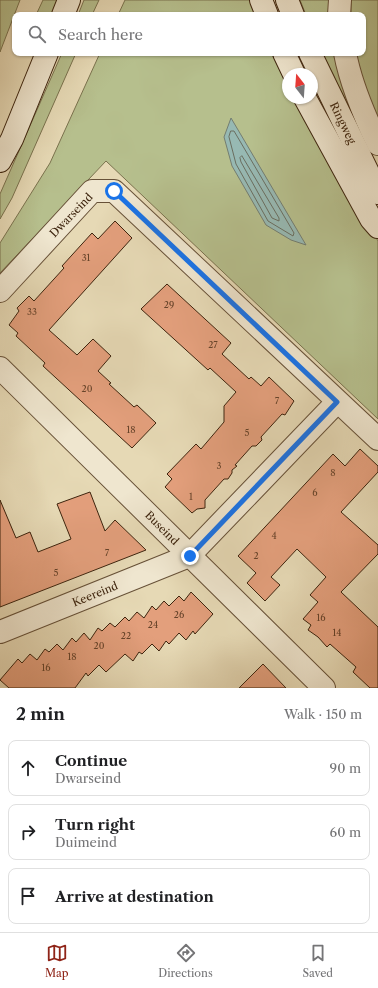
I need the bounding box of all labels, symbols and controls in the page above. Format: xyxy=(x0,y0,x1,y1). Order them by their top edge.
search box xyxy=(12,12,366,56)
icon: search xyxy=(26,23,48,45)
text: Search here xyxy=(58,25,143,44)
north arrow xyxy=(282,68,318,104)
street label: Ringweg xyxy=(327,100,359,146)
route start xyxy=(105,182,123,200)
street label: Dwarseind xyxy=(47,190,96,240)
house number: 31 xyxy=(82,252,91,263)
house number: 29 xyxy=(164,299,174,310)
house number: 33 xyxy=(27,306,37,317)
house number: 27 xyxy=(208,339,218,350)
house number: 20 xyxy=(82,383,93,394)
house number: 7 xyxy=(275,395,280,406)
house number: 18 xyxy=(126,424,136,435)
house number: 5 xyxy=(245,427,250,438)
house number: 3 xyxy=(217,460,222,471)
house number: 8 xyxy=(330,467,336,478)
house number: 6 xyxy=(312,487,318,498)
house number: 1 xyxy=(189,491,193,502)
street label: Buseind xyxy=(142,508,182,548)
house number: 4 xyxy=(271,530,277,541)
house number: 7 xyxy=(105,547,110,558)
route end xyxy=(181,547,199,565)
house number: 2 xyxy=(253,550,259,561)
house number: 5 xyxy=(54,567,59,578)
street label: Keereind xyxy=(70,578,120,610)
house number: 26 xyxy=(174,609,184,620)
house number: 16 xyxy=(316,612,326,623)
house number: 24 xyxy=(148,619,158,630)
house number: 14 xyxy=(333,627,342,638)
house number: 22 xyxy=(121,630,131,641)
house number: 20 xyxy=(94,640,105,651)
house number: 18 xyxy=(67,651,77,662)
house number: 16 xyxy=(41,662,51,673)
text: 2 min xyxy=(16,704,65,724)
text: Walk · 150 m xyxy=(284,706,362,722)
text: Continue xyxy=(55,751,127,770)
icon: ahead xyxy=(17,757,39,779)
text: 90 m xyxy=(330,760,361,776)
text: Dwarseind xyxy=(55,770,121,786)
text: Turn right xyxy=(55,815,135,834)
icon: right xyxy=(17,821,39,843)
text: 60 m xyxy=(330,824,361,840)
text: Duimeind xyxy=(55,834,117,850)
icon: arrive xyxy=(17,885,39,907)
text: Arrive at destination xyxy=(55,887,214,906)
tab: Map xyxy=(45,942,69,980)
tab: Directions xyxy=(158,942,213,980)
tab: Saved xyxy=(303,942,333,980)

